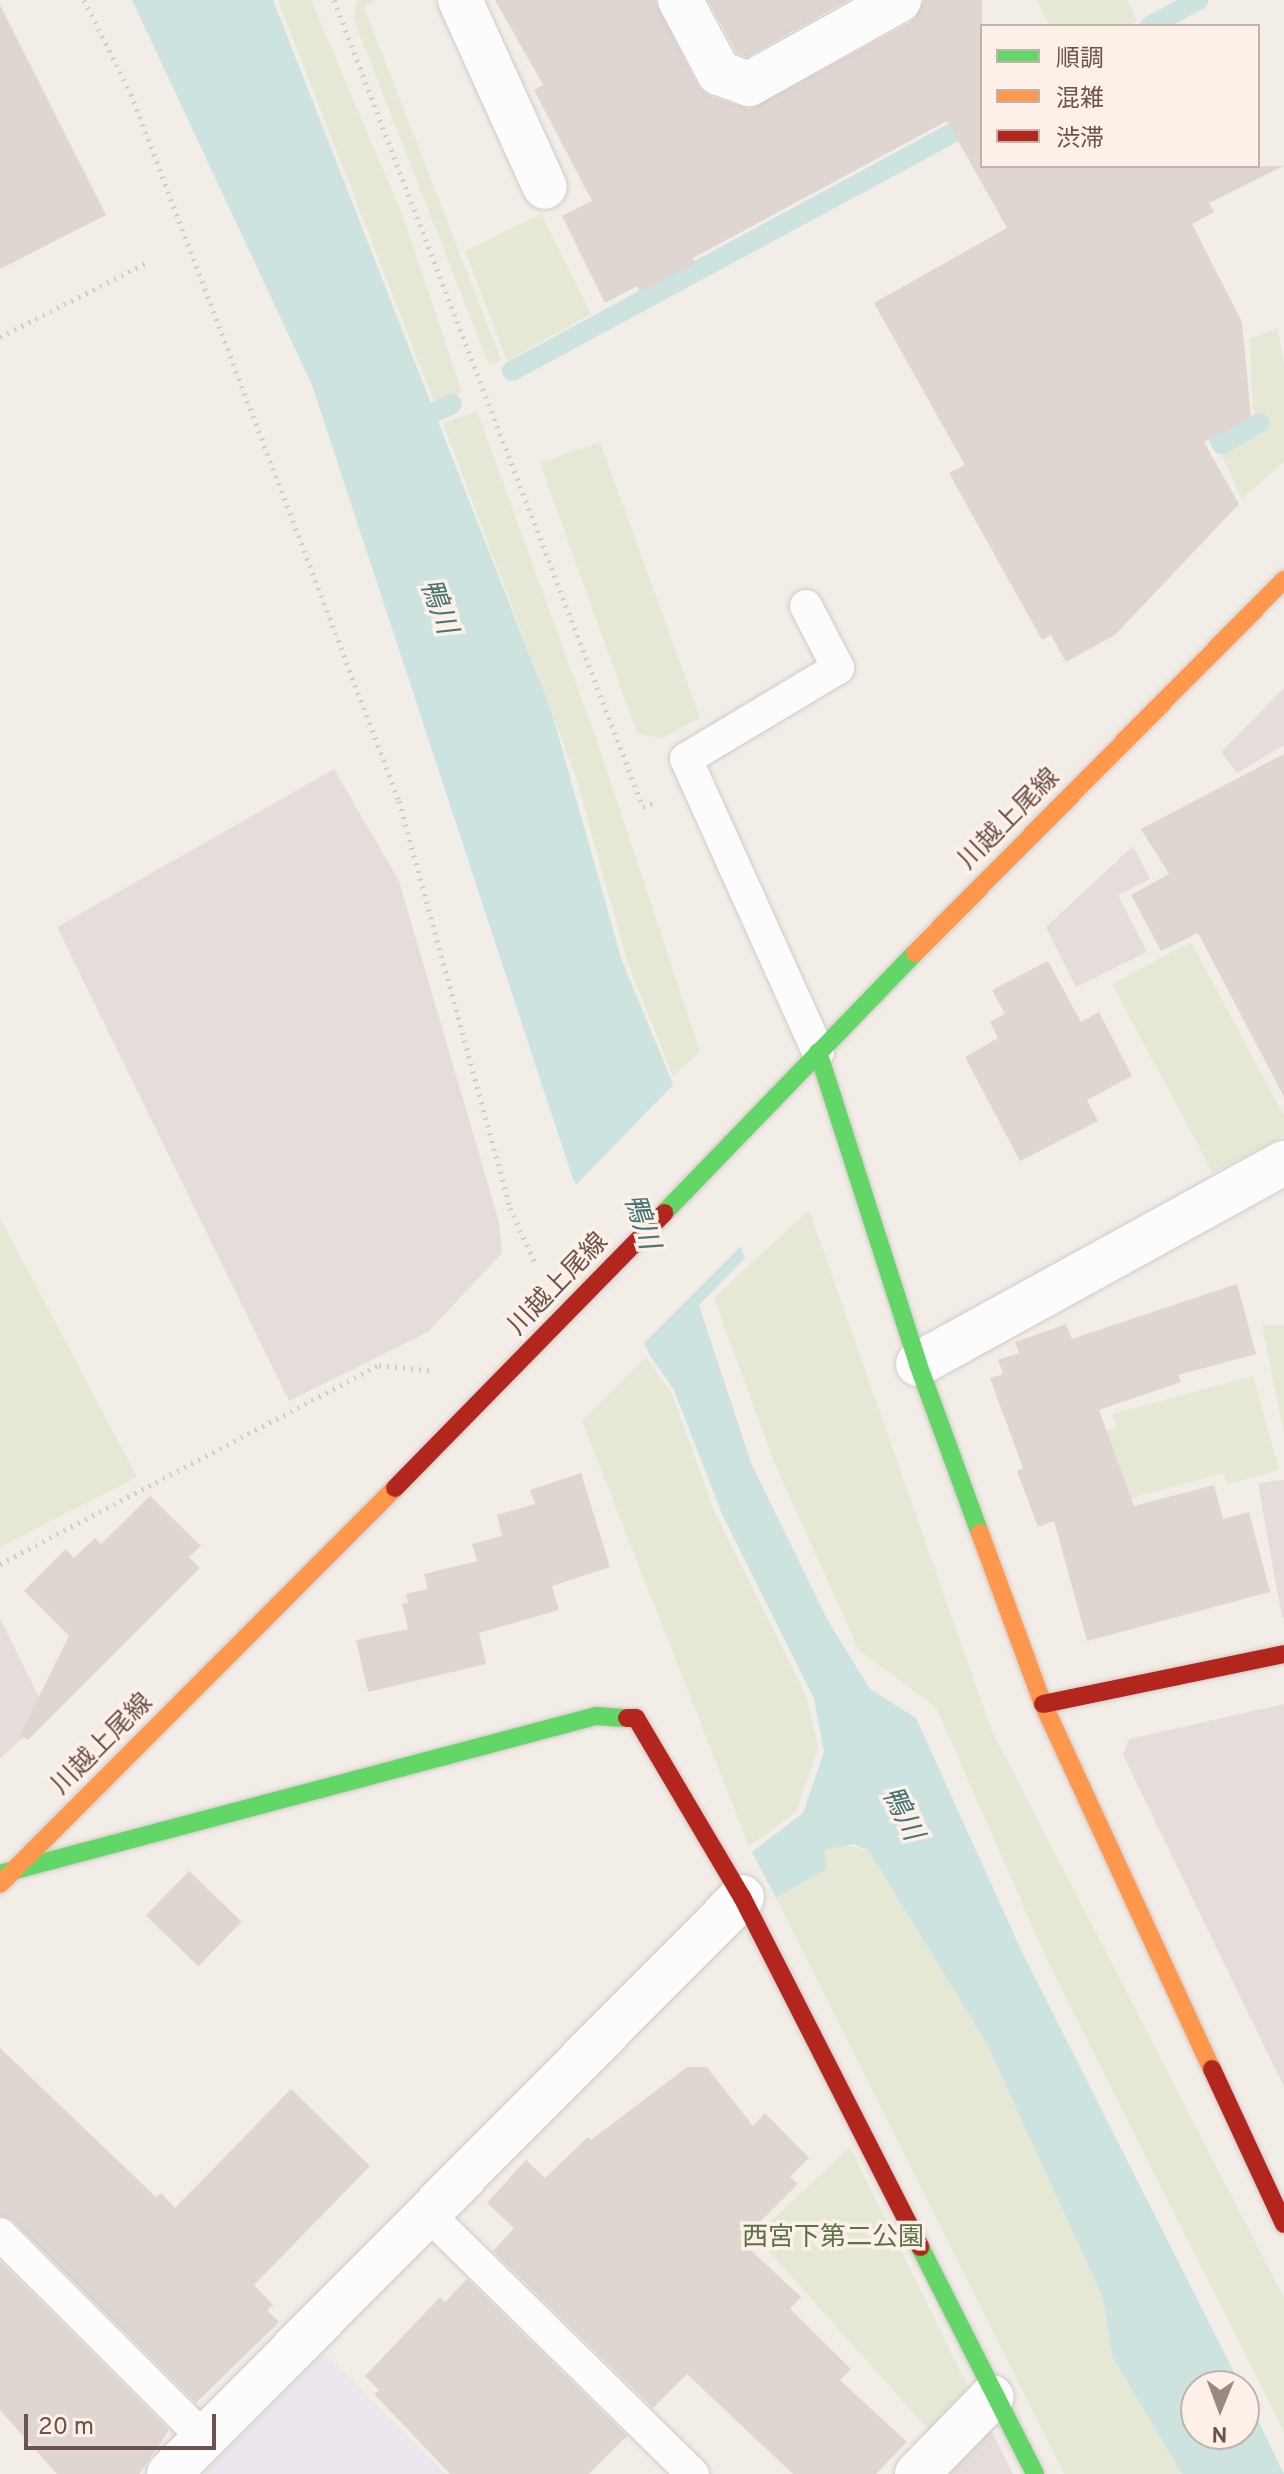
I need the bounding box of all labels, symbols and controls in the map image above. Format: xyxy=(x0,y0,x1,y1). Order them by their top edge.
legend xyxy=(980,24,1260,168)
text: 順調 xyxy=(1056,45,1104,75)
text: 混雑 xyxy=(1056,85,1104,115)
text: 渋滞 xyxy=(1056,125,1104,155)
water label: 鴨川 xyxy=(412,575,462,639)
street label: 川越上尾線 xyxy=(953,763,1067,877)
water label: 鴨川 xyxy=(615,1190,665,1254)
street label: 川越上尾線 xyxy=(503,1227,615,1343)
street label: 川越上尾線 xyxy=(46,1688,160,1802)
water label: 鴨川 xyxy=(873,1781,929,1847)
park label: 西宮下第二公園 xyxy=(742,2223,924,2255)
north arrow xyxy=(1180,2370,1260,2450)
scale bar xyxy=(28,2398,220,2448)
text: 20 m xyxy=(38,2413,94,2443)
text: N xyxy=(1211,2419,1228,2446)

